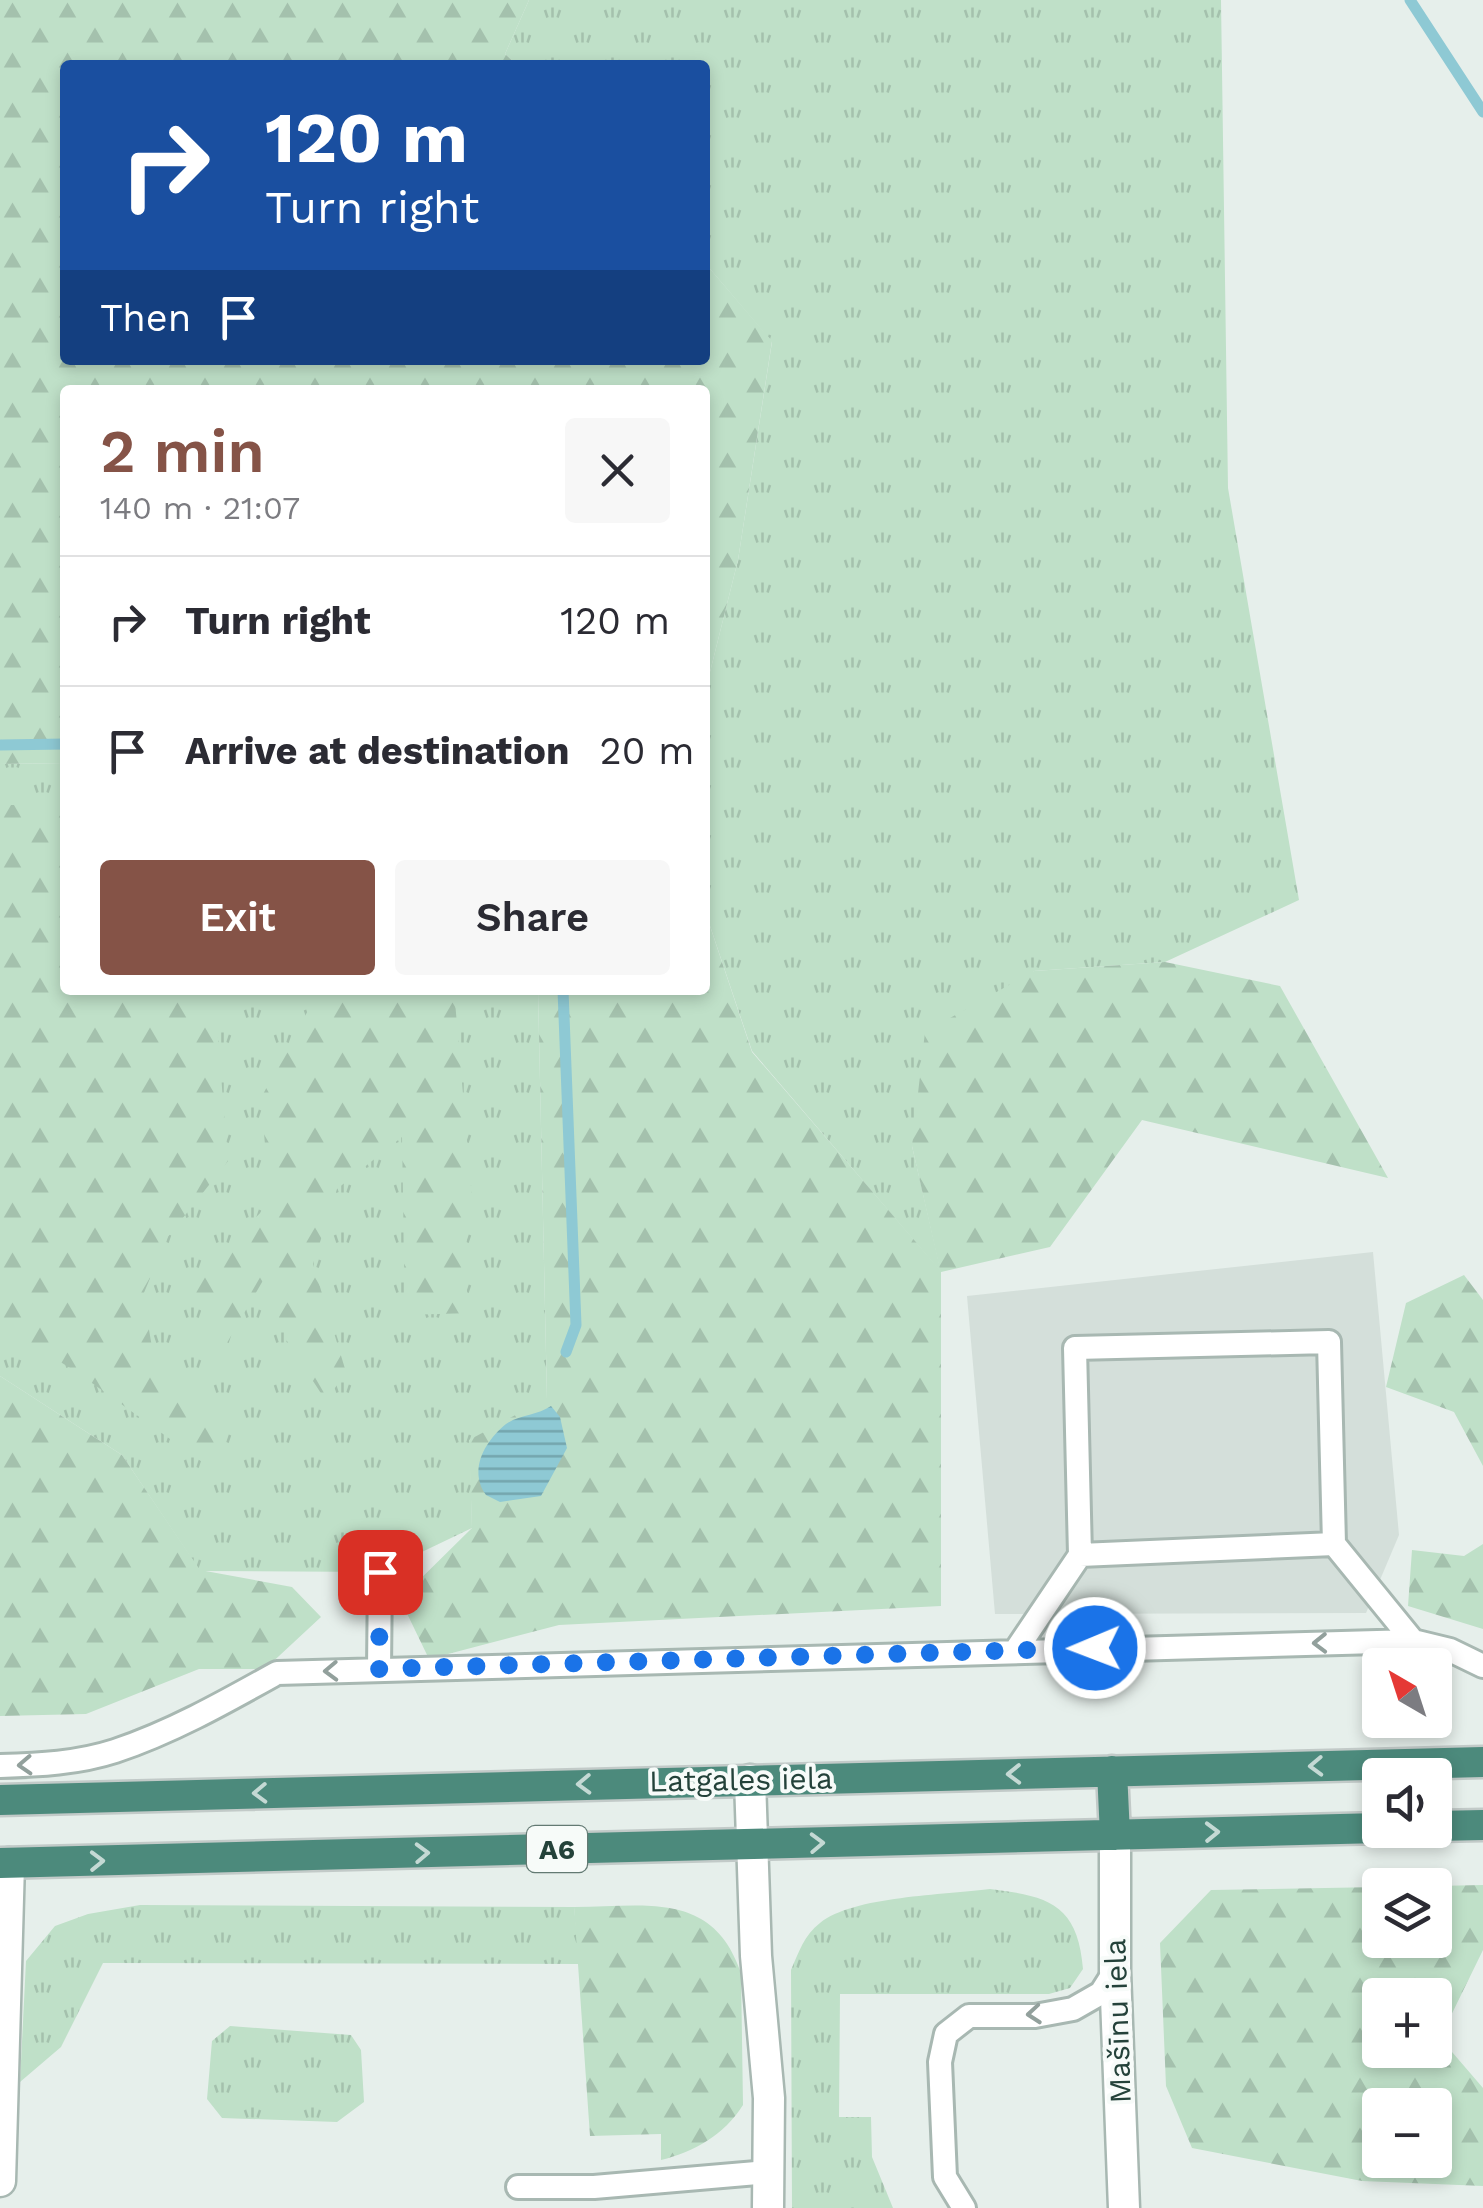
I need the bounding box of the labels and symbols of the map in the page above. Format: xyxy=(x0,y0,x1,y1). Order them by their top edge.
pin xyxy=(338,1530,423,1615)
position arrow xyxy=(1043,1596,1147,1700)
one-way arrow xyxy=(1312,1633,1328,1654)
north arrow xyxy=(1362,1648,1452,1738)
one-way arrow xyxy=(322,1660,338,1681)
one-way arrow xyxy=(17,1754,33,1775)
one-way arrow xyxy=(1307,1755,1322,1777)
street label: Latgales iela xyxy=(649,1760,833,1799)
one-way arrow xyxy=(1006,1763,1022,1784)
one-way arrow xyxy=(576,1774,592,1795)
one-way arrow xyxy=(251,1782,267,1803)
one-way arrow xyxy=(1206,1821,1221,1843)
road number: A6 xyxy=(527,1826,587,1872)
one-way arrow xyxy=(810,1832,826,1853)
one-way arrow xyxy=(415,1843,431,1864)
one-way arrow xyxy=(90,1850,106,1871)
street label: Mašīnu iela xyxy=(1097,1938,1138,2104)
one-way arrow xyxy=(1026,2003,1042,2025)

